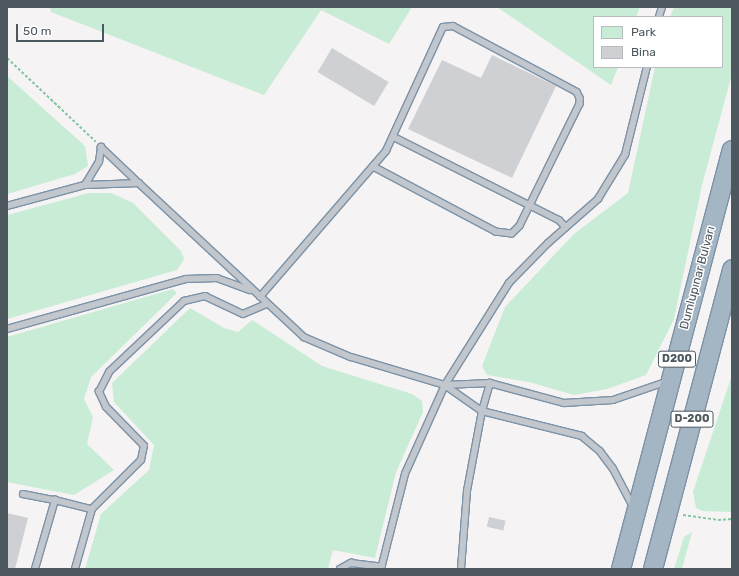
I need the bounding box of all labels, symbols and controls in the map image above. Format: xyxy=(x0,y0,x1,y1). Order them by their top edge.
scale bar xyxy=(18,16,106,42)
legend xyxy=(593,16,723,68)
text: 50 m xyxy=(23,24,51,38)
text: Park xyxy=(631,25,656,39)
text: Bina xyxy=(631,45,656,59)
street label: Dumlupınar Bulvarı xyxy=(677,225,719,331)
road number: D200 xyxy=(658,350,696,368)
road number: D-200 xyxy=(670,410,714,428)

